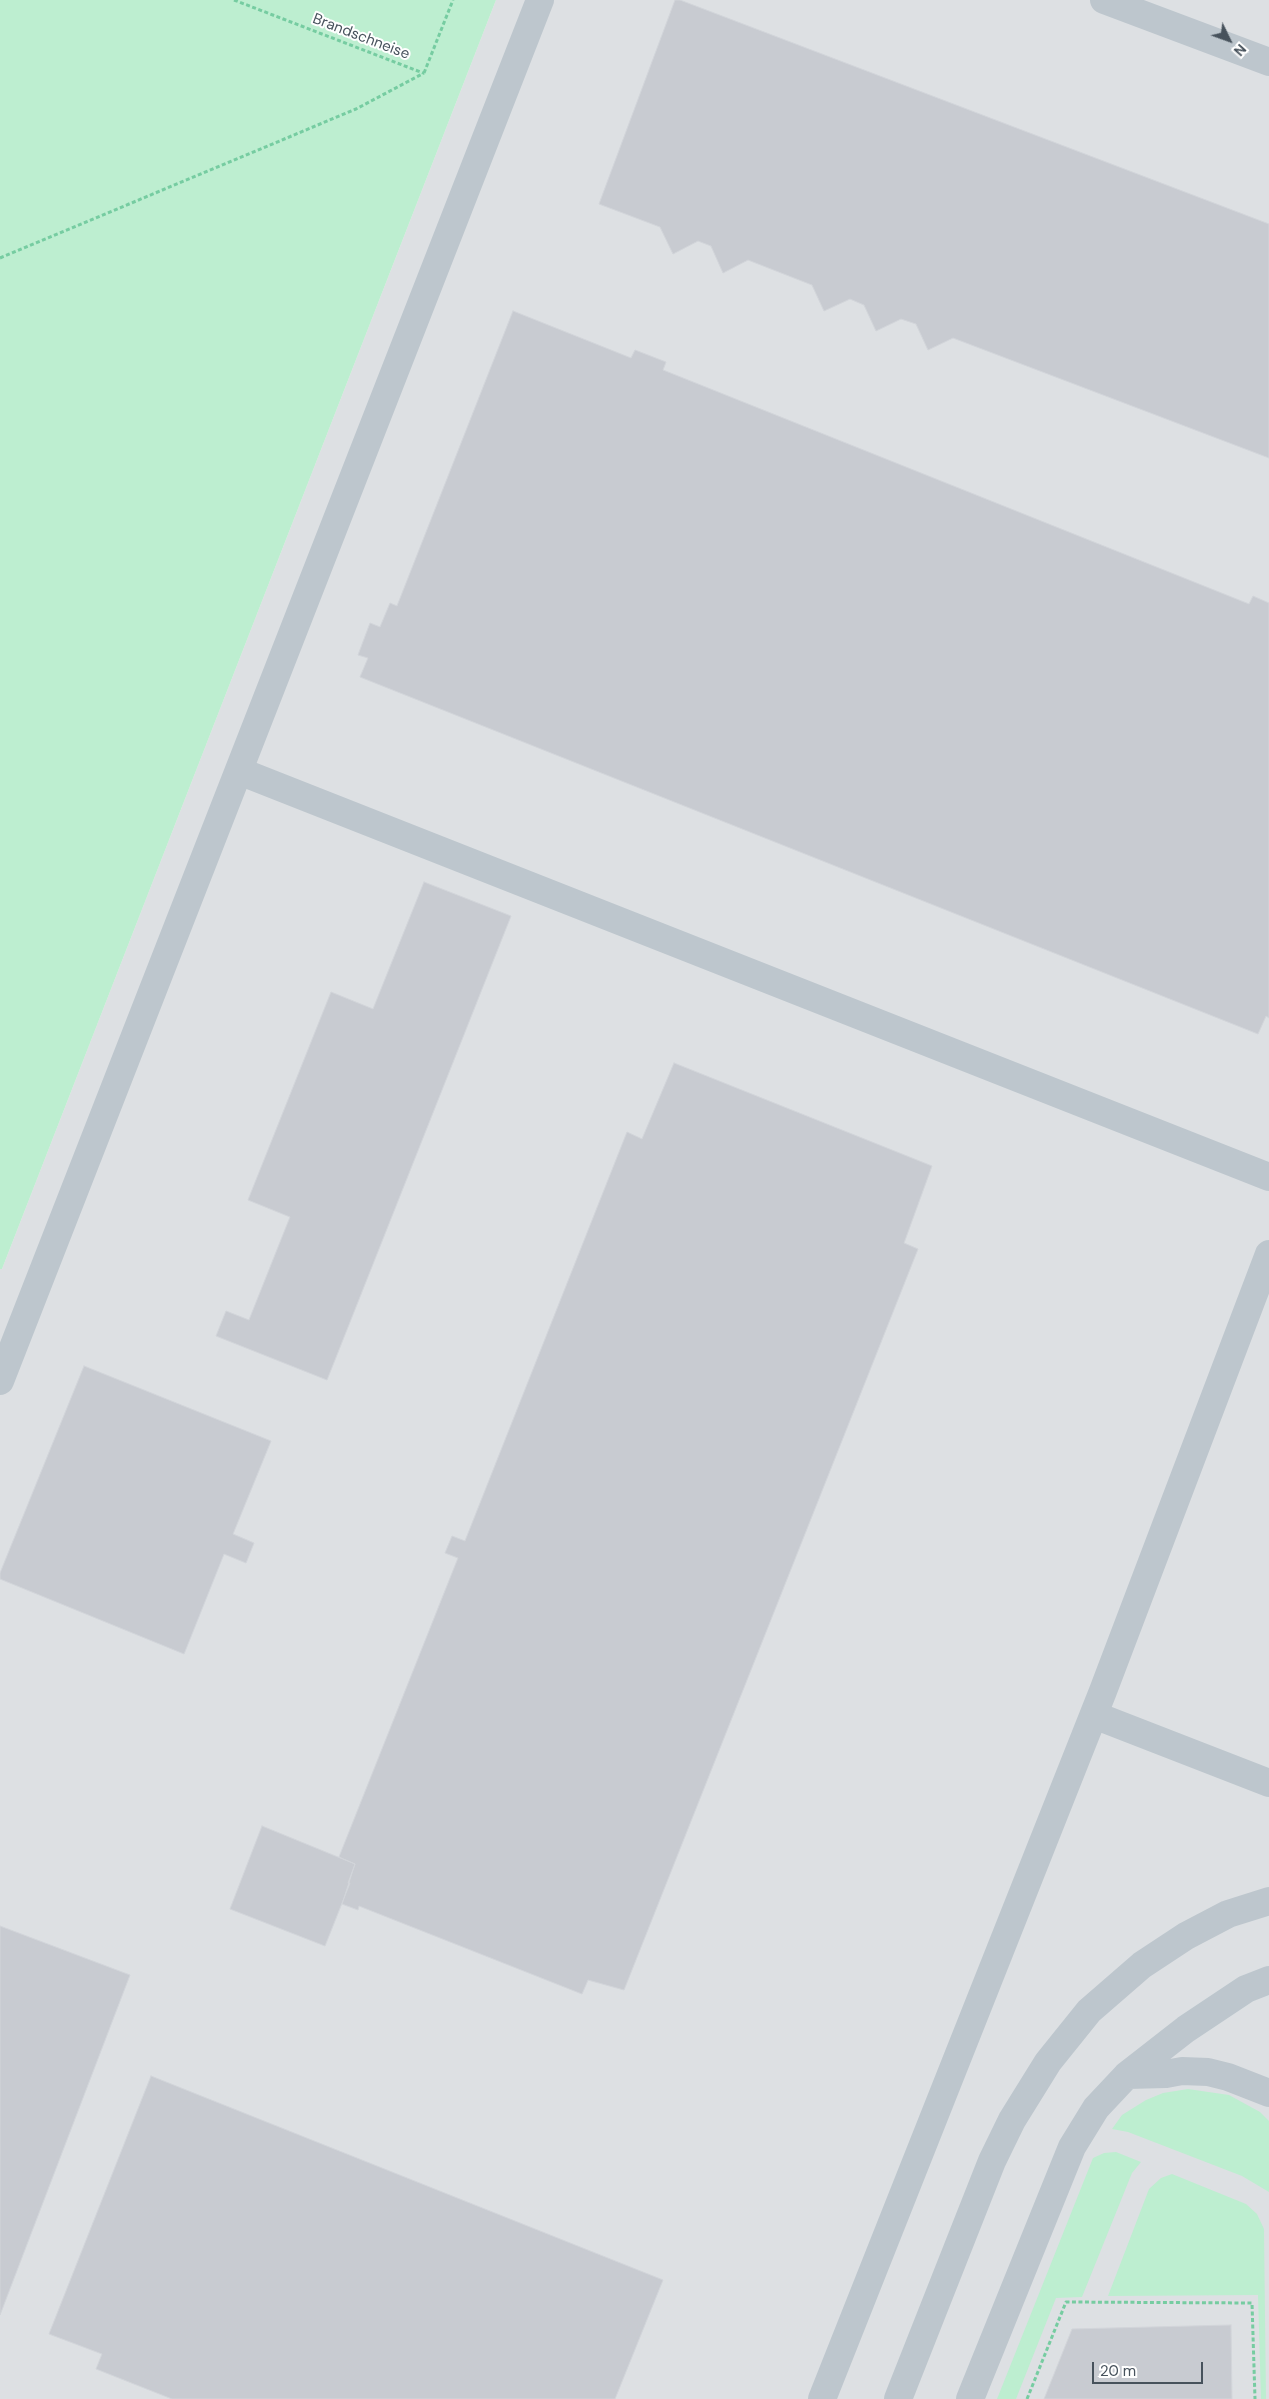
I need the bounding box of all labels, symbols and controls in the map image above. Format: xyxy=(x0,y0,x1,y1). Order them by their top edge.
street label: Brandschneise xyxy=(310,10,412,64)
north arrow xyxy=(1204,15,1254,65)
text: N xyxy=(1230,40,1250,60)
scale bar xyxy=(1094,2352,1205,2384)
text: 20 m xyxy=(1100,2361,1136,2381)

